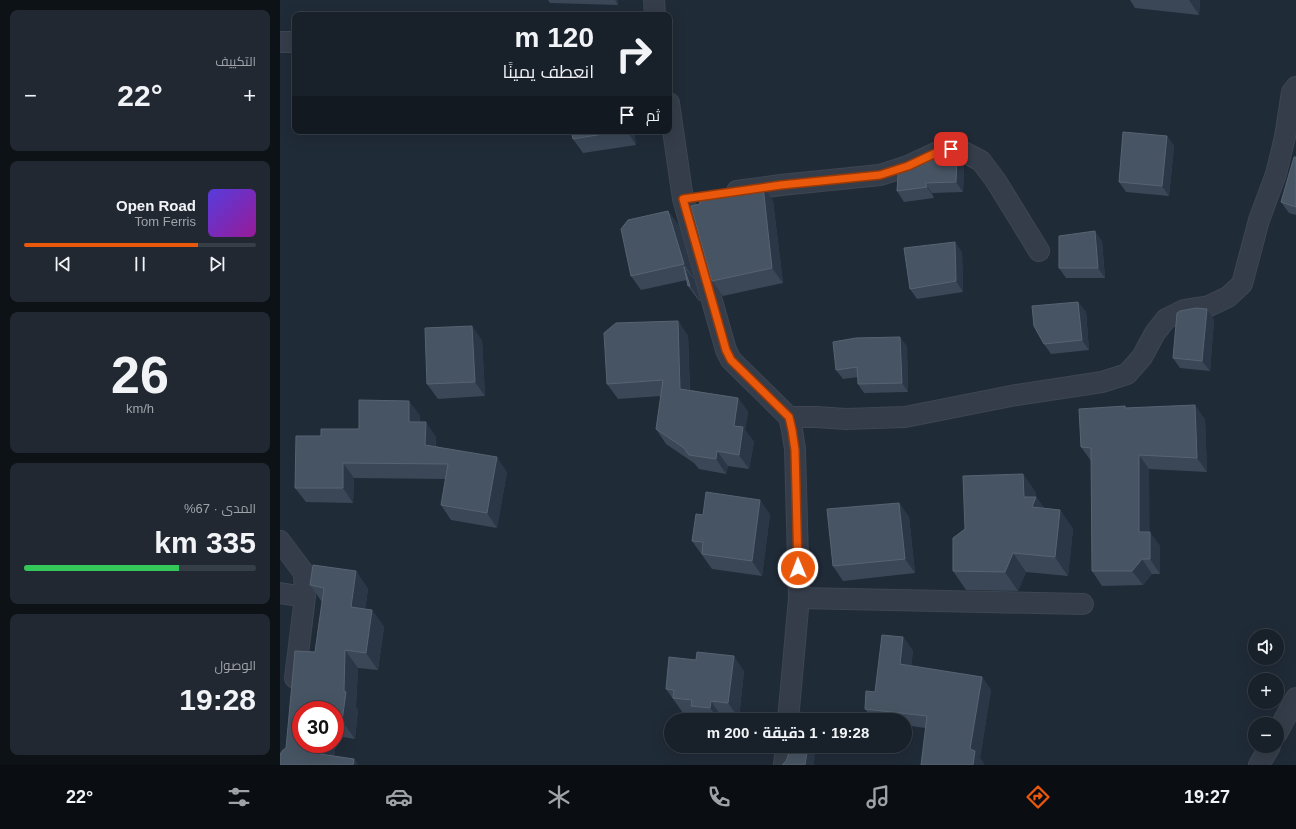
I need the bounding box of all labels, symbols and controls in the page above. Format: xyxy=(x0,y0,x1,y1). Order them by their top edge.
text: 120 m xyxy=(515,22,594,53)
icon: right xyxy=(608,28,660,80)
text: التكييف xyxy=(215,54,256,69)
text: انعطف يمينًا xyxy=(503,62,594,82)
text: 22° xyxy=(117,79,163,112)
text: − xyxy=(24,83,37,108)
text: + xyxy=(243,83,256,108)
icon: arrive xyxy=(616,104,638,126)
text: ثم xyxy=(646,107,660,124)
pin xyxy=(934,132,968,166)
icon: arrive xyxy=(940,138,962,160)
text: Open Road xyxy=(116,197,196,214)
text: Tom Ferris xyxy=(135,214,196,229)
icon: previous xyxy=(52,253,74,275)
icon: pause xyxy=(129,253,151,275)
icon: next xyxy=(206,253,228,275)
text: 26 xyxy=(111,346,169,404)
text: km/h xyxy=(126,401,154,416)
text: المدى · 67% xyxy=(184,501,256,516)
text: 335 km xyxy=(154,526,256,559)
position arrow xyxy=(777,547,819,589)
map controls xyxy=(1248,629,1284,753)
button: sound xyxy=(1248,629,1284,665)
text: الوصول xyxy=(215,658,256,673)
button: + xyxy=(1248,673,1284,709)
text: 19:28 xyxy=(179,683,256,716)
speed limit sign: 30 xyxy=(292,701,344,753)
button: − xyxy=(1248,717,1284,753)
text: 19:28 · 1 دقيقة · 200 m xyxy=(707,724,869,741)
icon: filters xyxy=(225,783,253,811)
icon: car xyxy=(385,783,413,811)
icon: climate xyxy=(545,783,573,811)
icon: phone xyxy=(705,783,733,811)
icon: music xyxy=(864,783,892,811)
icon: directions xyxy=(1024,783,1052,811)
text: 22° xyxy=(66,787,93,807)
text: 19:27 xyxy=(1184,787,1230,807)

